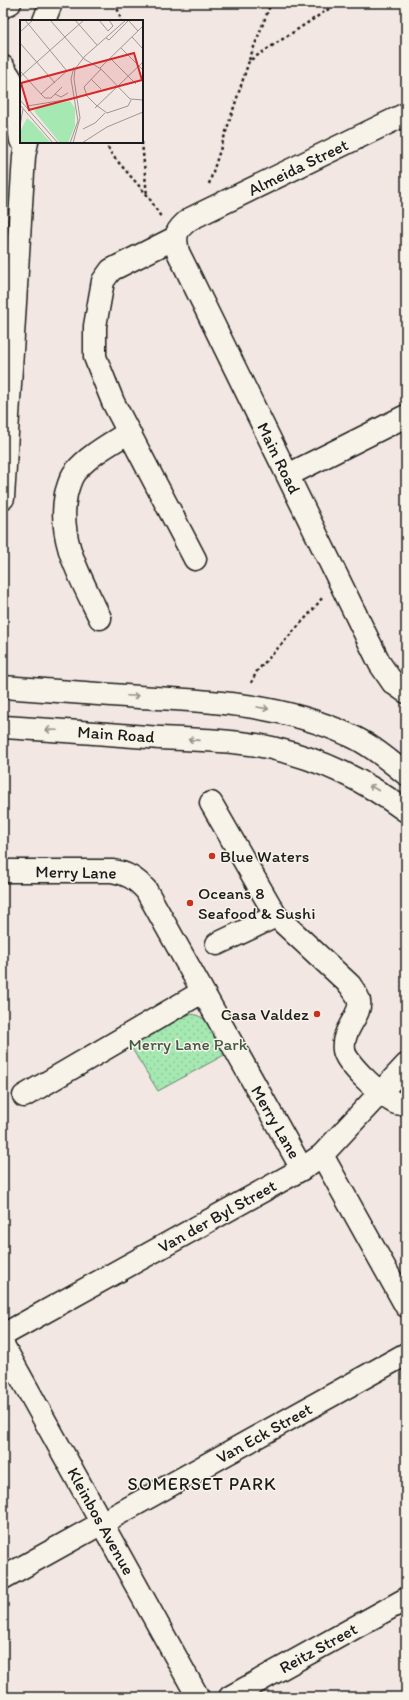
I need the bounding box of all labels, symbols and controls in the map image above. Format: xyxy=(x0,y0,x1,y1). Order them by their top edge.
inset map xyxy=(20,20,143,143)
street label: Almeida Street xyxy=(245,134,351,200)
street label: Main Road xyxy=(253,419,305,497)
one-way arrow xyxy=(126,693,139,700)
one-way arrow xyxy=(256,704,269,712)
street label: Main Road xyxy=(77,721,155,747)
one-way arrow xyxy=(45,726,58,734)
one-way arrow xyxy=(188,736,201,743)
one-way arrow xyxy=(368,784,380,792)
place label: Blue Waters xyxy=(220,846,309,866)
marker: Blue Waters xyxy=(207,851,217,861)
street label: Merry Lane xyxy=(35,861,117,883)
place label: Oceans 8 Seafood & Sushi xyxy=(198,883,316,923)
marker: Oceans 8 Seafood & Sushi xyxy=(185,898,195,908)
place label: Casa Valdez xyxy=(221,1004,309,1024)
marker: Casa Valdez xyxy=(312,1009,322,1019)
park label: Merry Lane Park xyxy=(128,1034,248,1054)
street label: Merry Lane xyxy=(247,1082,305,1162)
street label: Van der Byl Street xyxy=(154,1175,280,1257)
street label: Van Eck Street xyxy=(213,1398,315,1468)
street label: Kleinbos Avenue xyxy=(63,1464,139,1578)
district label: SOMERSET PARK xyxy=(128,1473,276,1495)
street label: Reitz Street xyxy=(276,1618,361,1678)

